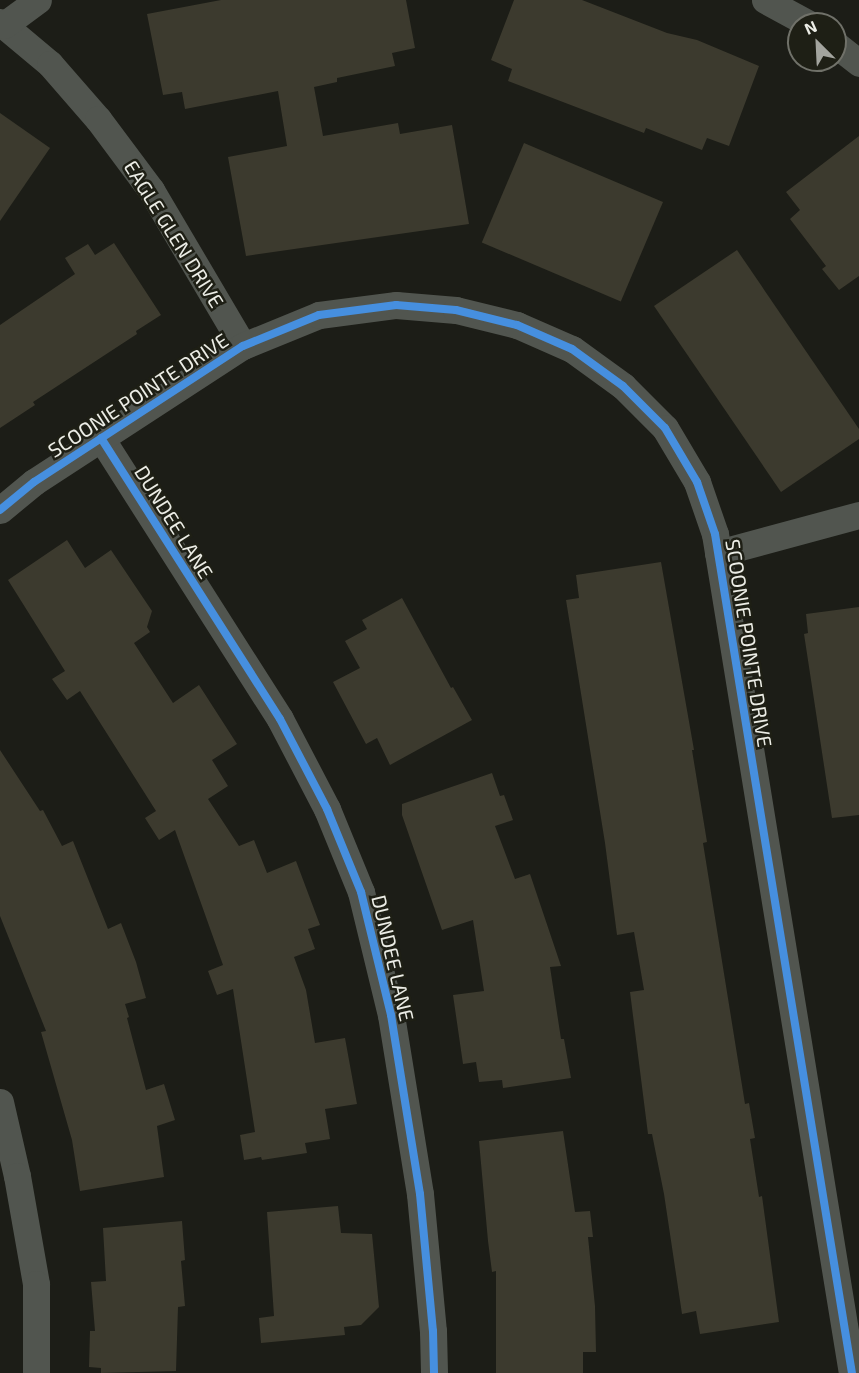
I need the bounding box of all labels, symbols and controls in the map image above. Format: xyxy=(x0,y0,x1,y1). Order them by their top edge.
north arrow xyxy=(787,12,847,72)
text: N xyxy=(801,16,819,38)
street label: EAGLE GLEN DRIVE xyxy=(119,156,229,312)
street label: SCOONIE POINTE DRIVE xyxy=(43,328,233,462)
street label: DUNDEE LANE xyxy=(130,461,218,583)
street label: SCOONIE POINTE DRIVE xyxy=(721,537,777,749)
street label: DUNDEE LANE xyxy=(367,893,419,1023)

